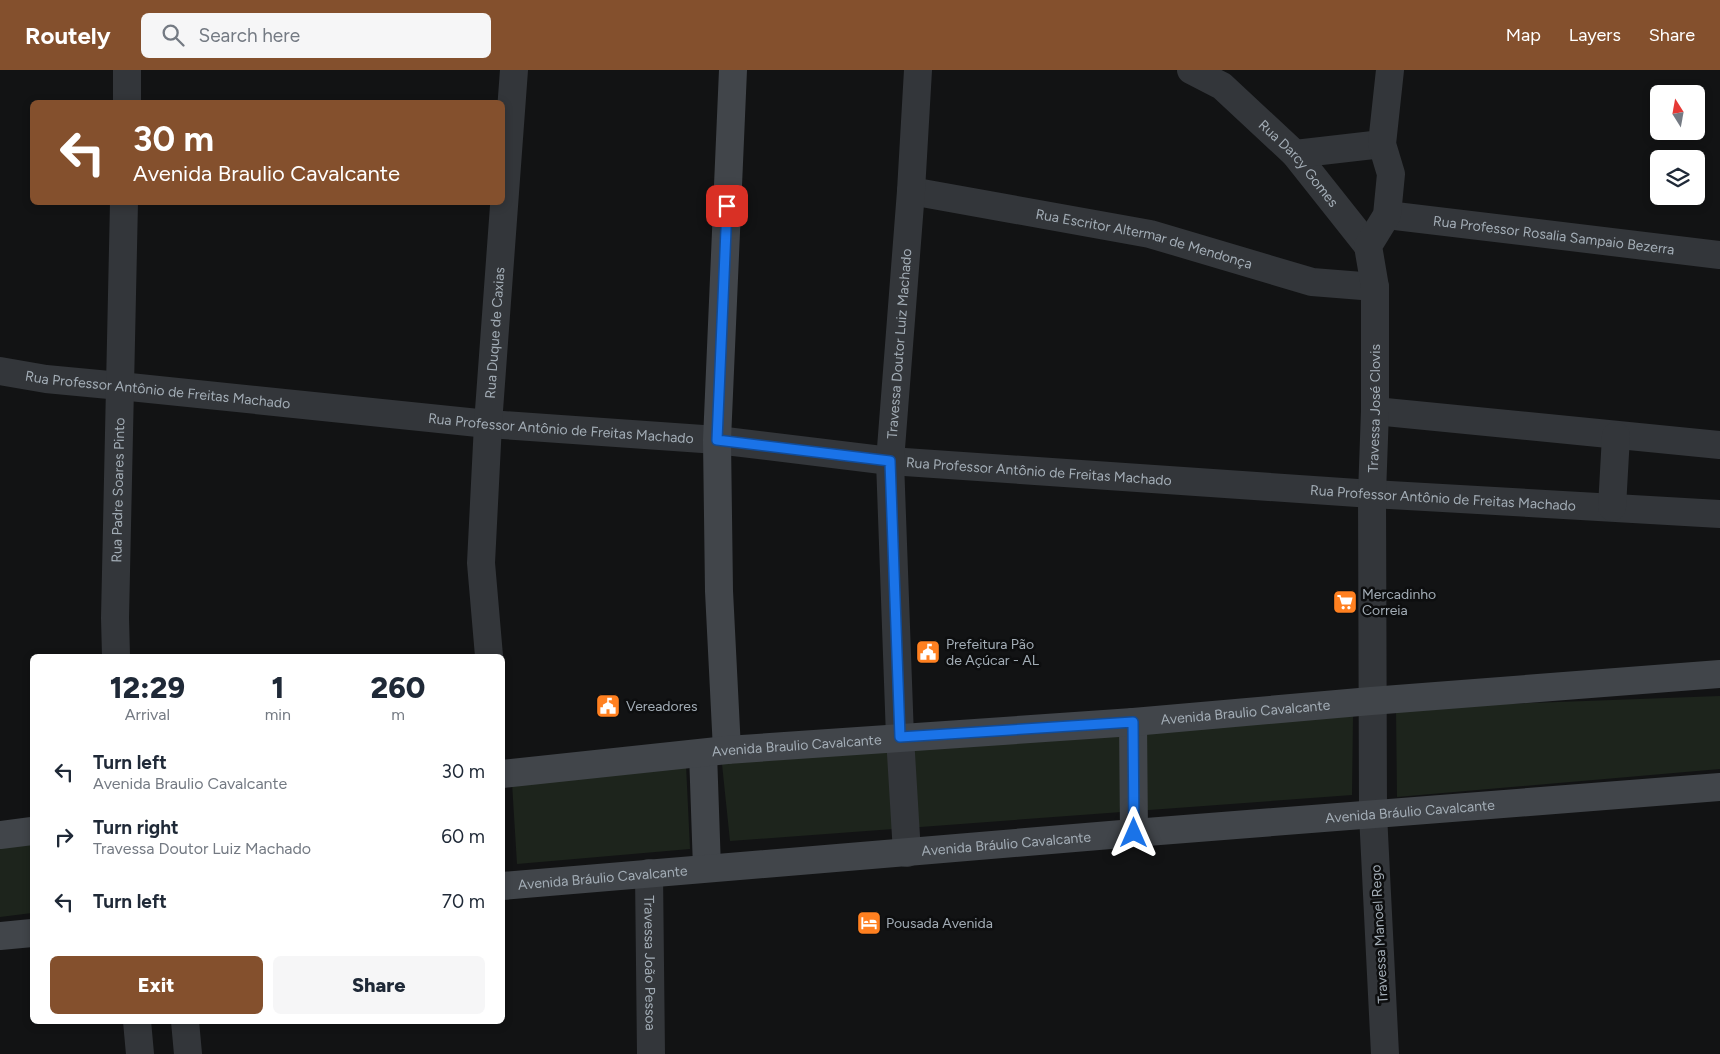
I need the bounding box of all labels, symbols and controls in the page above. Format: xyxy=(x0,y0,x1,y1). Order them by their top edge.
search box xyxy=(141,13,491,58)
text: Routely xyxy=(25,21,111,50)
icon: search xyxy=(159,21,187,49)
text: Search here xyxy=(199,24,300,47)
text: Map xyxy=(1506,24,1541,46)
text: Layers xyxy=(1569,24,1621,46)
text: Share xyxy=(1649,24,1695,46)
north arrow xyxy=(1650,85,1705,140)
map controls xyxy=(1650,85,1705,205)
street label: Rua Darcy Gomes xyxy=(1255,116,1342,211)
text: 30 m xyxy=(133,118,214,160)
icon: left xyxy=(50,120,115,185)
button: layers xyxy=(1650,150,1705,205)
text: Avenida Braulio Cavalcante xyxy=(133,160,400,187)
pin xyxy=(706,185,748,227)
icon: arrive xyxy=(713,192,741,220)
street label: Rua Escritor Altermar de Mendonça xyxy=(1034,206,1254,273)
street label: Rua Professor Rosalia Sampaio Bezerra xyxy=(1432,213,1675,258)
street label: Travessa Doutor Luiz Machado xyxy=(884,248,915,440)
street label: Rua Duque de Caxias xyxy=(482,266,509,399)
street label: Travessa José Clovis xyxy=(1365,344,1384,473)
street label: Rua Professor Antônio de Freitas Machado xyxy=(24,368,291,413)
street label: Rua Professor Antônio de Freitas Machado xyxy=(427,410,694,447)
street label: Rua Padre Soares Pinto xyxy=(108,417,128,563)
street label: Rua Professor Antônio de Freitas Machado xyxy=(905,454,1172,489)
street label: Rua Professor Antônio de Freitas Machado xyxy=(1309,482,1576,515)
place label: Mercadinho Correia xyxy=(1362,586,1436,619)
supermarket icon: Mercadinho Correia xyxy=(1332,589,1358,615)
place label: Prefeitura Pão de Açúcar - AL xyxy=(946,636,1040,669)
public building icon: Prefeitura Pão de Açúcar - AL xyxy=(915,639,941,665)
text: 12:29 xyxy=(110,669,185,706)
text: 1 xyxy=(271,669,284,706)
text: 260 xyxy=(371,669,425,706)
public building icon: Vereadores xyxy=(595,693,621,719)
street label: Avenida Braulio Cavalcante xyxy=(1160,697,1331,729)
place label: Vereadores xyxy=(626,698,698,715)
text: Arrival xyxy=(125,705,170,724)
text: min xyxy=(265,705,291,724)
text: m xyxy=(391,705,405,724)
street label: Avenida Braulio Cavalcante xyxy=(711,731,882,761)
text: Turn left xyxy=(93,751,167,774)
icon: left xyxy=(50,758,78,786)
text: 30 m xyxy=(442,760,485,783)
text: Avenida Braulio Cavalcante xyxy=(93,774,287,793)
street label: Avenida Bráulio Cavalcante xyxy=(1324,797,1496,827)
position arrow xyxy=(1107,806,1159,858)
text: Turn right xyxy=(93,816,179,839)
icon: right xyxy=(50,823,78,851)
text: 60 m xyxy=(441,825,485,848)
street label: Avenida Bráulio Cavalcante xyxy=(921,829,1092,860)
text: Travessa Doutor Luiz Machado xyxy=(93,839,311,858)
street label: Avenida Bráulio Cavalcante xyxy=(517,862,689,894)
street label: Travessa Manoel Rego xyxy=(1367,864,1392,1004)
icon: left xyxy=(50,888,78,916)
text: Turn left xyxy=(93,890,167,913)
text: 70 m xyxy=(442,890,485,913)
street label: Travessa João Pessoa xyxy=(640,895,659,1031)
hotel icon: Pousada Avenida xyxy=(856,910,882,936)
place label: Pousada Avenida xyxy=(886,915,993,932)
button: Exit xyxy=(50,956,263,1014)
button: Share xyxy=(273,956,485,1014)

